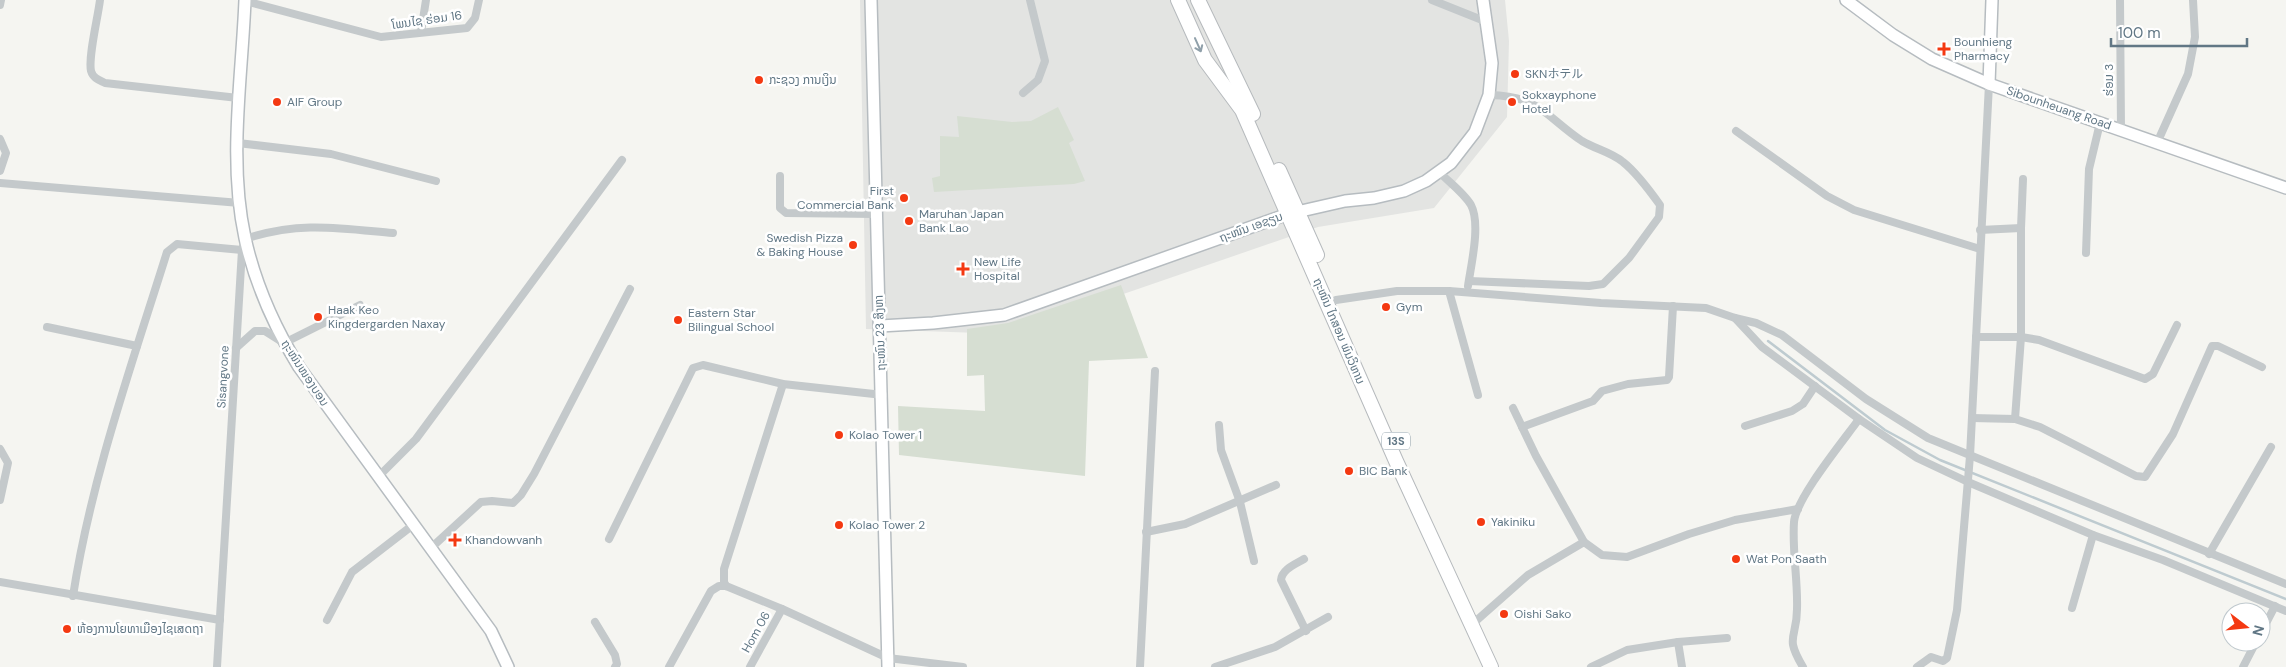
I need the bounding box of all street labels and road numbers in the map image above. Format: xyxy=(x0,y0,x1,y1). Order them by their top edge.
street label: ໂພນໄຊ ຮ່ອມ 16 xyxy=(390,7,463,33)
street label: ຮ່ອມ 3 xyxy=(2101,64,2117,96)
street label: Sibounheuang Road xyxy=(2004,83,2114,133)
street label: ຖະໜົນ ເອຊຽນ xyxy=(1217,208,1285,246)
street label: ຖະໜົນ ໄກສອນ ພົມວິຫານ xyxy=(1309,275,1369,387)
street label: ຖະໜົນ 23 ສິງຫາ xyxy=(871,295,889,371)
street label: ຖະໜົນໜອງບອນ xyxy=(277,337,333,409)
street label: Sisangvone xyxy=(213,345,233,409)
road number: 13S xyxy=(1382,432,1410,450)
street label: Hom 06 xyxy=(738,608,774,656)

